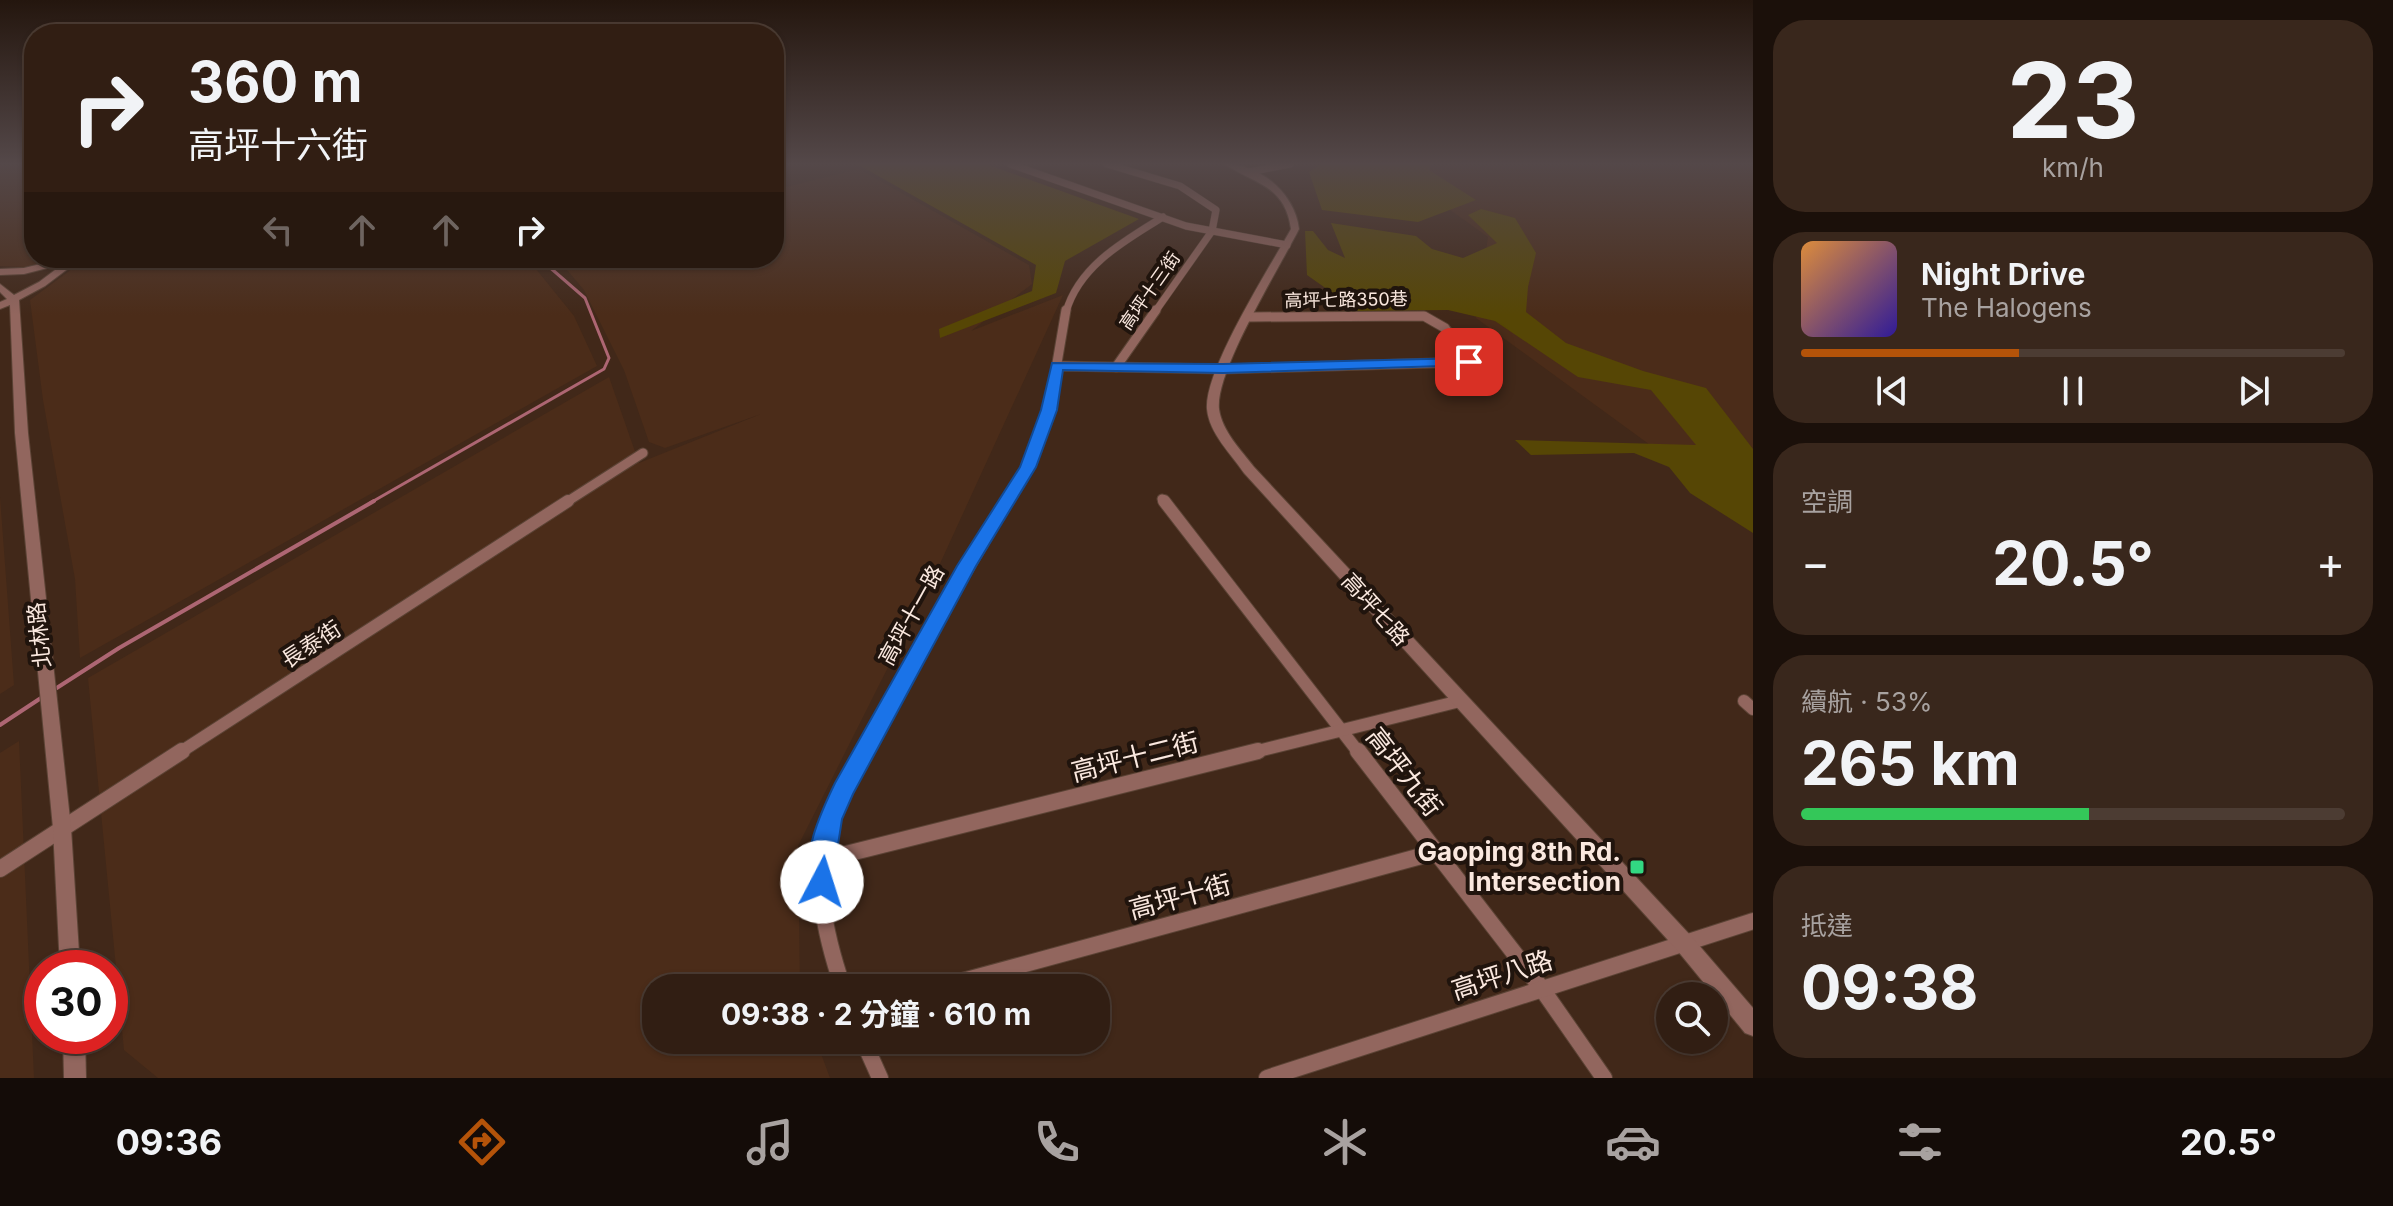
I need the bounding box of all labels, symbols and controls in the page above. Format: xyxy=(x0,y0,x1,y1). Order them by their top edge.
text: 23 xyxy=(2007,37,2139,163)
text: 360 m xyxy=(188,48,363,116)
icon: right xyxy=(56,56,160,160)
text: 高坪十六街 xyxy=(188,123,368,167)
text: km/h xyxy=(2042,152,2104,183)
icon: left xyxy=(256,208,300,252)
icon: ahead xyxy=(340,208,384,252)
icon: ahead xyxy=(424,208,468,252)
icon: right xyxy=(508,208,552,252)
street label: 高坪十三街 xyxy=(1115,248,1184,334)
text: Night Drive xyxy=(1921,256,2085,292)
street label: 高坪七路350巷 xyxy=(1284,288,1408,311)
text: The Halogens xyxy=(1921,292,2092,323)
pin xyxy=(1435,328,1503,396)
icon: arrive xyxy=(1447,340,1491,384)
icon: previous xyxy=(1870,369,1914,413)
icon: pause xyxy=(2051,369,2095,413)
icon: next xyxy=(2232,369,2276,413)
text: 空調 xyxy=(1801,486,1853,517)
text: 20.5° xyxy=(1992,527,2154,599)
text: − xyxy=(1801,536,1830,590)
text: + xyxy=(2316,536,2345,590)
street label: 高坪十一路 xyxy=(873,561,949,669)
street label: 高坪七路 xyxy=(1337,568,1415,650)
street label: 北林路 xyxy=(23,601,55,669)
street label: 長泰街 xyxy=(276,615,346,673)
text: 續航 · 53% xyxy=(1801,686,1933,717)
street label: 高坪九街 xyxy=(1360,721,1449,822)
street label: 高坪十二街 xyxy=(1068,726,1202,787)
text: 265 km xyxy=(1801,727,2020,799)
place label: Gaoping 8th Rd. Intersection xyxy=(1418,836,1621,897)
position arrow xyxy=(780,840,864,924)
marker: Gaoping 8th Rd. Intersection xyxy=(1628,858,1646,876)
street label: 高坪十街 xyxy=(1126,868,1234,925)
text: 抵達 xyxy=(1801,910,1853,941)
street label: 高坪八路 xyxy=(1448,944,1556,1005)
speed limit sign: 30 xyxy=(24,950,128,1054)
text: 09:38 xyxy=(1801,951,1978,1023)
map controls xyxy=(1656,982,1728,1054)
button: search xyxy=(1656,982,1728,1054)
text: 09:38 · 2 分鐘 · 610 m xyxy=(721,996,1031,1032)
icon: directions xyxy=(454,1114,510,1170)
icon: music xyxy=(742,1114,798,1170)
icon: phone xyxy=(1029,1114,1085,1170)
icon: climate xyxy=(1317,1114,1373,1170)
icon: car xyxy=(1605,1114,1661,1170)
icon: filters xyxy=(1892,1114,1948,1170)
text: 09:36 xyxy=(116,1120,222,1164)
text: 20.5° xyxy=(2180,1120,2277,1164)

